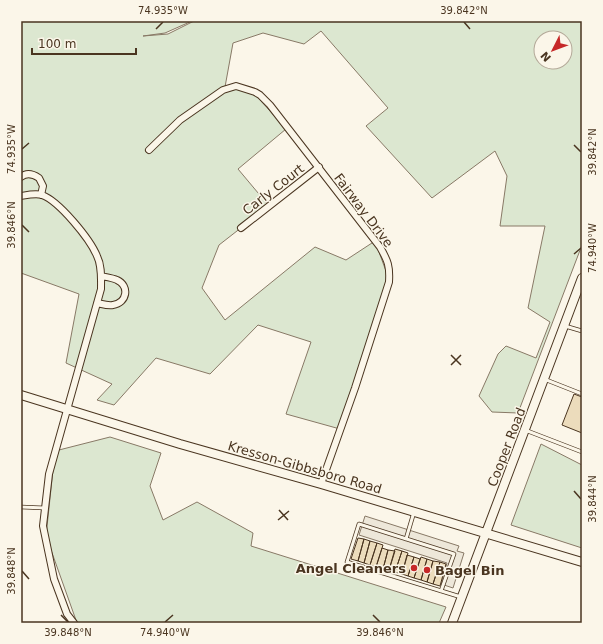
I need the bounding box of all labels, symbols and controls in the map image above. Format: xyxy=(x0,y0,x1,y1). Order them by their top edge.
text: 74.935°W xyxy=(138,5,188,16)
text: 39.842°N xyxy=(440,5,488,16)
scale bar xyxy=(32,30,136,56)
north arrow xyxy=(533,30,573,70)
text: 100 m xyxy=(38,37,76,51)
text: N xyxy=(538,49,554,64)
text: 74.935°W xyxy=(6,124,17,174)
text: 39.842°N xyxy=(587,128,598,176)
street label: Carly Court xyxy=(240,161,307,218)
street label: Fairway Drive xyxy=(331,171,396,250)
text: 39.846°N xyxy=(6,201,17,249)
text: 74.940°W xyxy=(587,223,598,273)
street label: Cooper Road xyxy=(485,406,528,489)
street label: Kresson-Gibbsboro Road xyxy=(226,438,384,497)
text: 39.844°N xyxy=(587,475,598,523)
text: 39.848°N xyxy=(6,547,17,595)
place label: Angel Cleaners xyxy=(296,561,406,576)
marker: Angel Cleaners xyxy=(409,563,419,573)
place label: Bagel Bin xyxy=(435,563,504,578)
marker: Bagel Bin xyxy=(422,565,432,575)
text: 39.848°N xyxy=(44,627,92,638)
text: 74.940°W xyxy=(140,627,190,638)
text: 39.846°N xyxy=(356,627,404,638)

